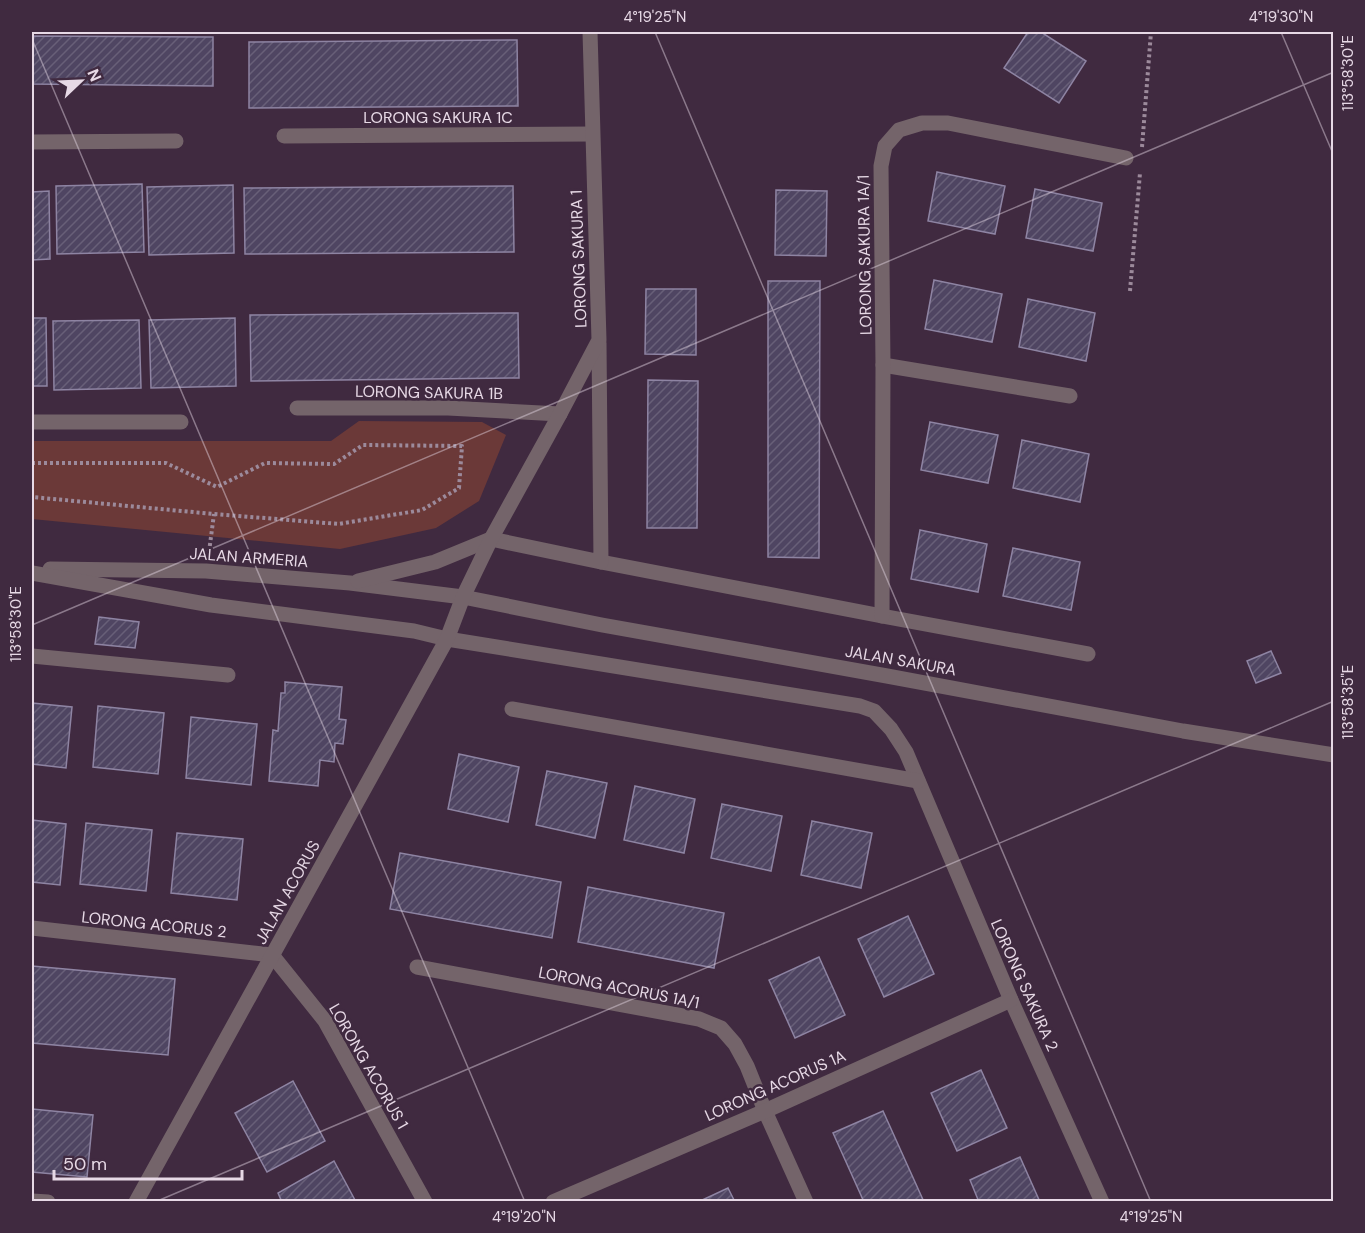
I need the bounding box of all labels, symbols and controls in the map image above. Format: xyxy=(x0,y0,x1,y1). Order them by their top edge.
text: 4°19'25"N xyxy=(623,7,687,27)
text: 4°19'30"N xyxy=(1249,7,1313,27)
text: 113°58'30"E xyxy=(1338,35,1358,111)
north arrow xyxy=(51,51,111,111)
text: N xyxy=(82,66,106,85)
street label: LORONG SAKURA 1C xyxy=(363,107,513,128)
street label: LORONG SAKURA 1A/1 xyxy=(853,175,876,335)
street label: LORONG SAKURA 1 xyxy=(566,190,591,328)
street label: LORONG SAKURA 1B xyxy=(355,381,503,404)
street label: JALAN ARMERIA xyxy=(189,543,309,572)
text: 113°58'30"E xyxy=(6,586,26,662)
street label: JALAN SAKURA xyxy=(844,640,958,681)
text: 113°58'35"E xyxy=(1338,665,1358,739)
street label: JALAN ACORUS xyxy=(250,837,325,948)
street label: LORONG ACORUS 2 xyxy=(80,906,227,943)
street label: LORONG SAKURA 2 xyxy=(986,916,1063,1055)
street label: LORONG ACORUS 1A/1 xyxy=(537,962,701,1013)
street label: LORONG ACORUS 1 xyxy=(324,1000,413,1133)
street label: LORONG ACORUS 1A xyxy=(701,1045,849,1126)
scale bar xyxy=(54,1143,242,1181)
text: 50 m xyxy=(63,1152,107,1176)
text: 4°19'20"N xyxy=(492,1207,556,1227)
text: 4°19'25"N xyxy=(1119,1207,1183,1227)

